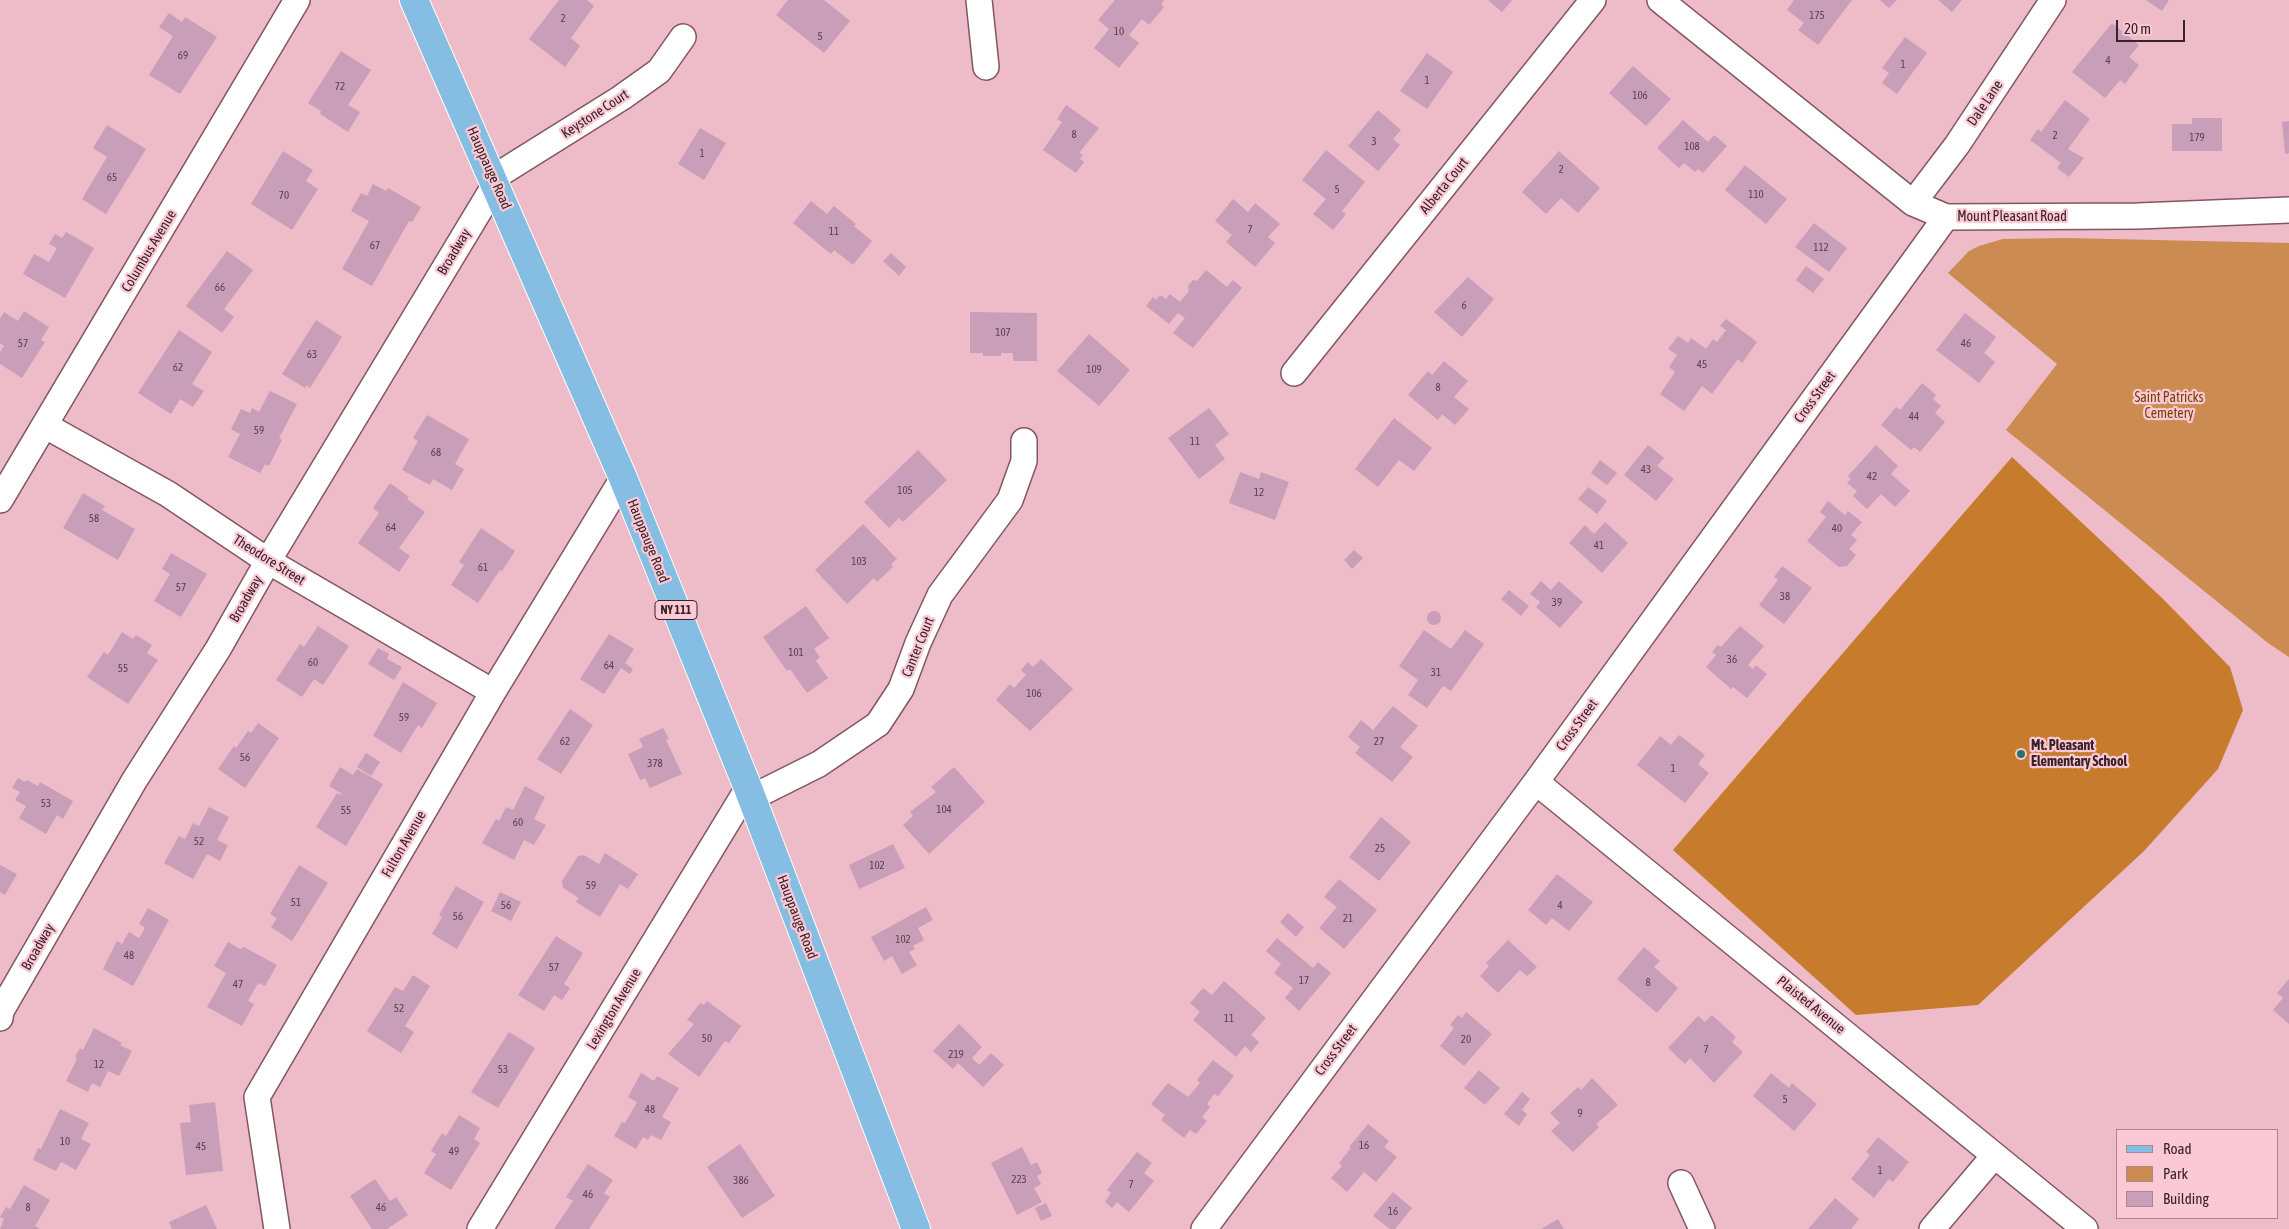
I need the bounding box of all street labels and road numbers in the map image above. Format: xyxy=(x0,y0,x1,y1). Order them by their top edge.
street label: Dale Lane xyxy=(1964,77,2006,129)
street label: Keystone Court xyxy=(558,86,632,142)
street label: Hauppauge Road xyxy=(463,124,515,212)
street label: Alberta Court xyxy=(1416,154,1472,218)
street label: Columbus Avenue xyxy=(118,207,180,295)
street label: Mount Pleasant Road xyxy=(1957,209,2067,225)
street label: Broadway xyxy=(434,226,474,278)
street label: Cross Street xyxy=(1791,368,1839,426)
street label: Hauppauge Road xyxy=(624,497,672,585)
street label: Theodore Street xyxy=(230,531,308,589)
street label: Broadway xyxy=(226,573,266,625)
road number: NY 111 xyxy=(655,600,697,620)
street label: Canter Court xyxy=(898,614,938,680)
street label: Cross Street xyxy=(1553,696,1601,754)
street label: Fulton Avenue xyxy=(378,808,430,880)
street label: Hauppauge Road xyxy=(773,873,821,961)
street label: Broadway xyxy=(18,921,58,973)
street label: Lexington Avenue xyxy=(583,966,645,1052)
street label: Plaisted Avenue xyxy=(1774,972,1848,1038)
street label: Cross Street xyxy=(1311,1021,1361,1079)

